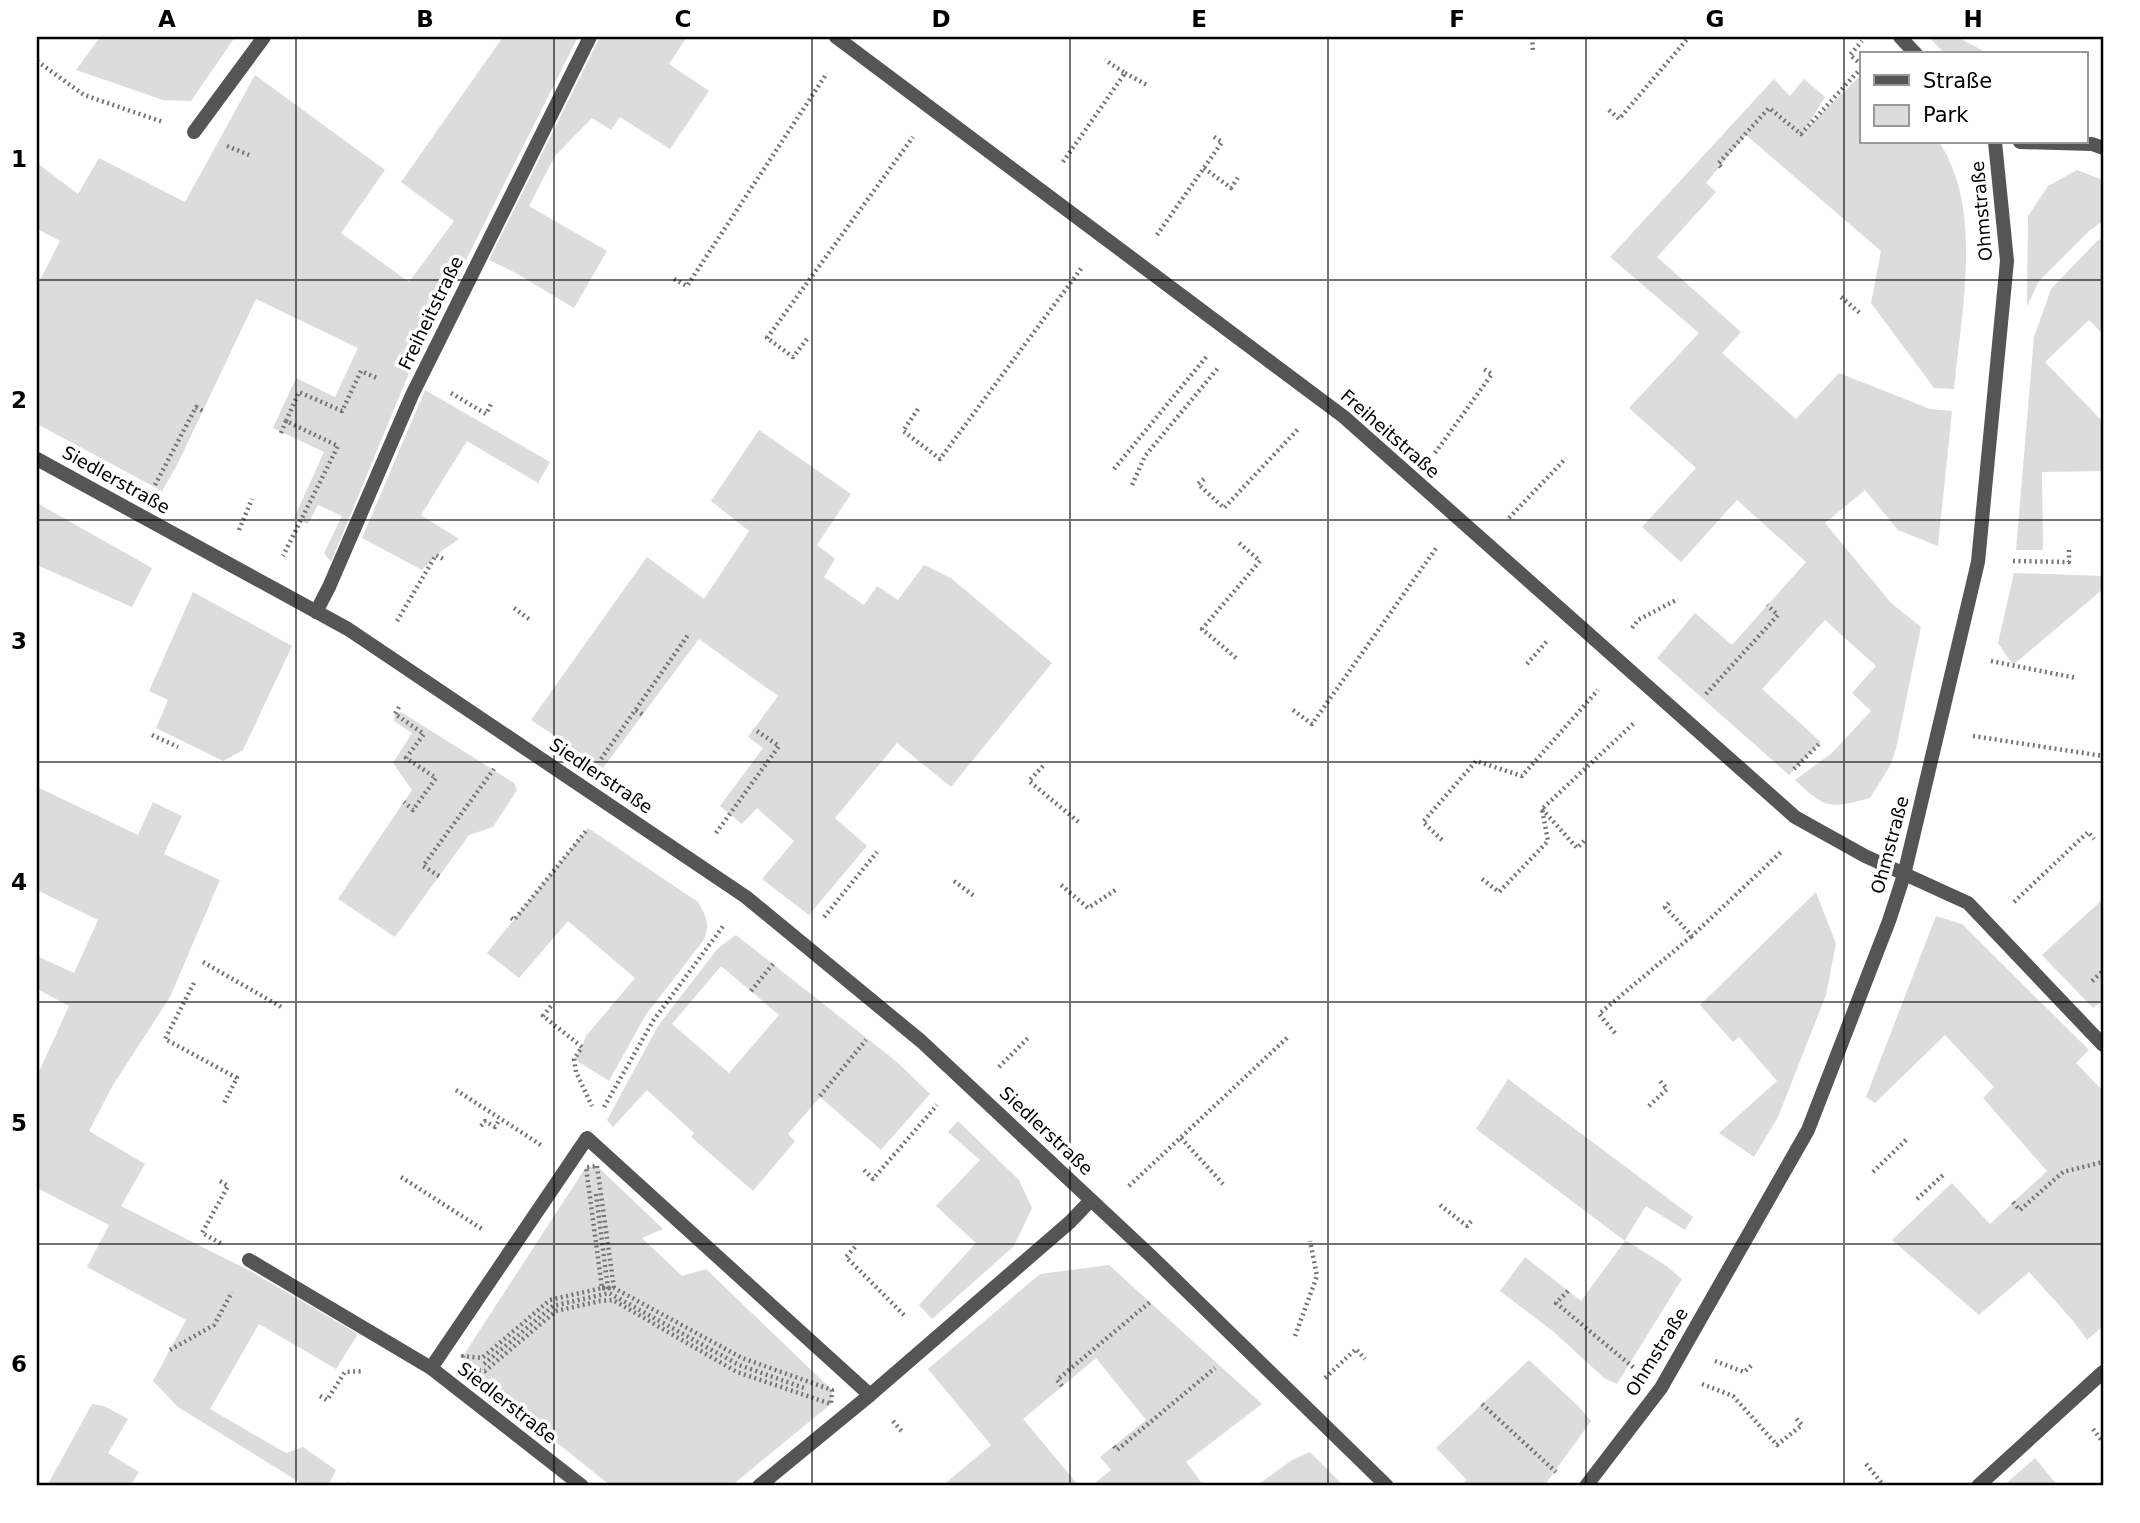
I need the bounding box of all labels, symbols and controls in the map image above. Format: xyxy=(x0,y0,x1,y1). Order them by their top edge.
text: A xyxy=(158,6,176,32)
text: B xyxy=(416,6,434,32)
text: C xyxy=(675,6,691,32)
text: D xyxy=(931,6,951,32)
text: E xyxy=(1191,6,1207,32)
text: F xyxy=(1449,6,1465,32)
text: G xyxy=(1706,6,1724,32)
text: H xyxy=(1963,6,1983,32)
legend xyxy=(1860,52,2088,144)
text: Straße xyxy=(1923,69,1992,93)
text: Park xyxy=(1923,103,1969,127)
text: 1 xyxy=(11,146,27,172)
street label: Ohmstraße xyxy=(1967,160,1996,262)
street label: Freiheitstraße xyxy=(394,252,467,373)
street label: Freiheitstraße xyxy=(1337,385,1444,482)
text: 2 xyxy=(11,387,27,413)
street label: Siedlerstraße xyxy=(59,441,174,518)
text: 3 xyxy=(11,628,27,654)
street label: Siedlerstraße xyxy=(546,733,657,818)
street label: Ohmstraße xyxy=(1866,794,1913,896)
text: 4 xyxy=(11,869,27,895)
street label: Siedlerstraße xyxy=(995,1082,1097,1179)
text: 5 xyxy=(11,1110,27,1136)
street label: Ohmstraße xyxy=(1621,1304,1692,1400)
text: 6 xyxy=(11,1351,27,1377)
street label: Siedlerstraße xyxy=(454,1357,561,1448)

